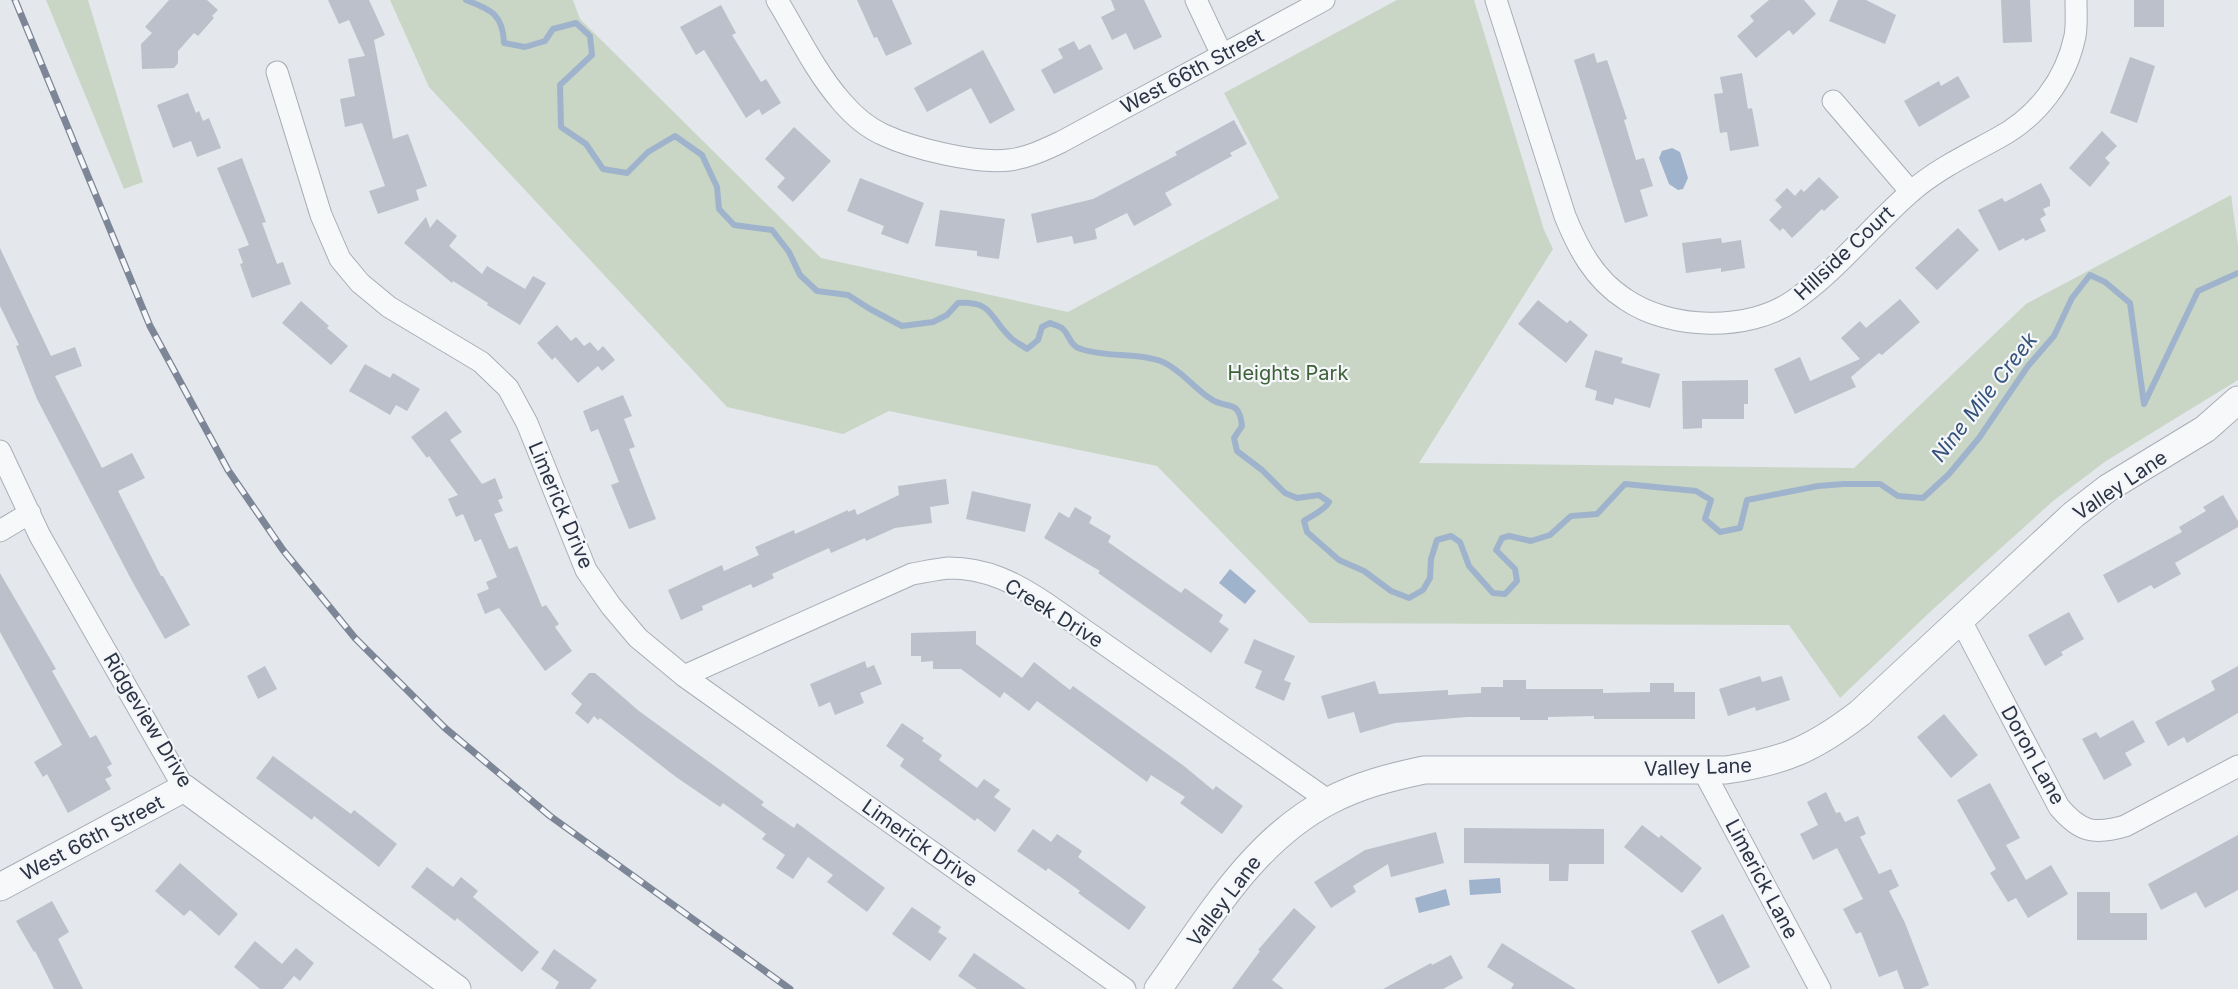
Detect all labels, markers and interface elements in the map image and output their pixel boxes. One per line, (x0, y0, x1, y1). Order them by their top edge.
street label: West 66th Street (1116, 23, 1268, 119)
street label: Hillside Court (1789, 201, 1899, 305)
water label: Nine Mile Creek (1926, 327, 2042, 467)
park label: Heights Park (1228, 361, 1348, 385)
street label: Limerick Drive (523, 438, 599, 572)
street label: Valley Lane (2069, 445, 2171, 525)
street label: Creek Drive (1000, 573, 1108, 653)
street label: Ridgeview Drive (98, 648, 198, 792)
street label: Doron Lane (1996, 701, 2070, 809)
street label: Valley Lane (1644, 753, 1752, 781)
street label: West 66th Street (16, 790, 168, 886)
street label: Limerick Drive (858, 794, 982, 892)
street label: Limerick Lane (1720, 815, 1804, 943)
street label: Valley Lane (1182, 851, 1266, 951)

